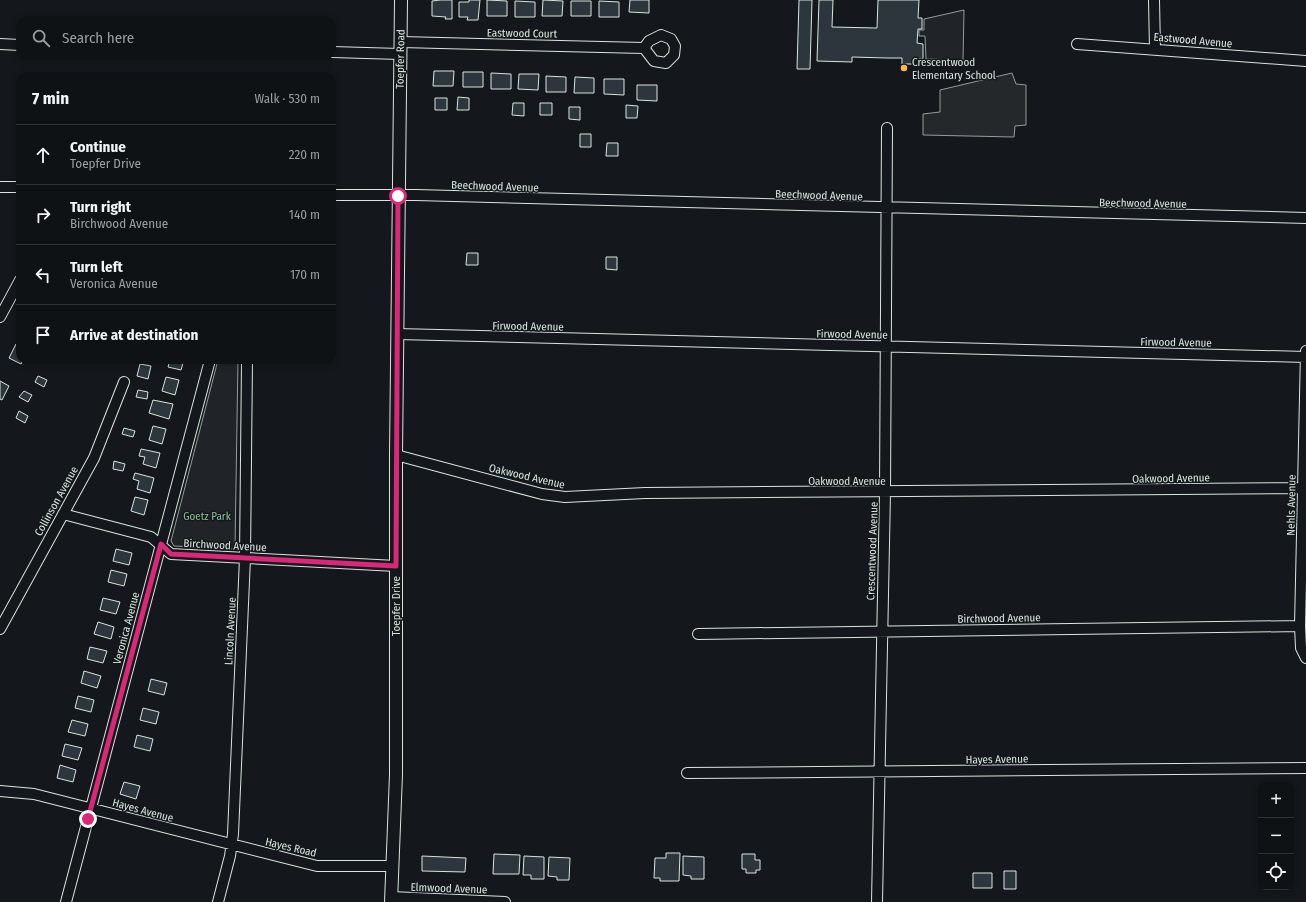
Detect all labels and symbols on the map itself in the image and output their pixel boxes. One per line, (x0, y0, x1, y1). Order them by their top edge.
street label: Eastwood Court (487, 26, 558, 41)
street label: Toepfer Road (393, 29, 408, 89)
street label: Eastwood Avenue (1153, 31, 1233, 50)
place label: Crescentwood Elementary School (912, 56, 996, 82)
marker: Crescentwood Elementary School (899, 63, 909, 73)
street label: Beechwood Avenue (451, 178, 539, 195)
route start (389, 187, 407, 205)
street label: Beechwood Avenue (775, 187, 863, 204)
street label: Beechwood Avenue (1099, 196, 1187, 211)
street label: Firwood Avenue (492, 319, 564, 334)
street label: Firwood Avenue (816, 327, 888, 342)
street label: Firwood Avenue (1140, 335, 1212, 350)
street label: Oakwood Avenue (488, 461, 566, 492)
street label: Collinson Avenue (32, 464, 81, 538)
street label: Oakwood Avenue (1132, 471, 1210, 486)
street label: Nehls Avenue (1284, 474, 1299, 536)
street label: Oakwood Avenue (808, 475, 886, 488)
street label: Crescentwood Avenue (864, 501, 881, 601)
park label: Goetz Park (183, 510, 232, 523)
street label: Birchwood Avenue (183, 537, 267, 554)
street label: Toepfer Drive (390, 576, 403, 636)
street label: Veronica Avenue (111, 591, 142, 666)
street label: Lincoln Avenue (222, 597, 239, 665)
street label: Birchwood Avenue (957, 611, 1041, 626)
street label: Hayes Avenue (966, 752, 1028, 767)
street label: Hayes Avenue (111, 796, 175, 825)
route end (79, 810, 97, 828)
street label: Hayes Road (264, 835, 318, 860)
street label: Elmwood Avenue (410, 881, 488, 896)

